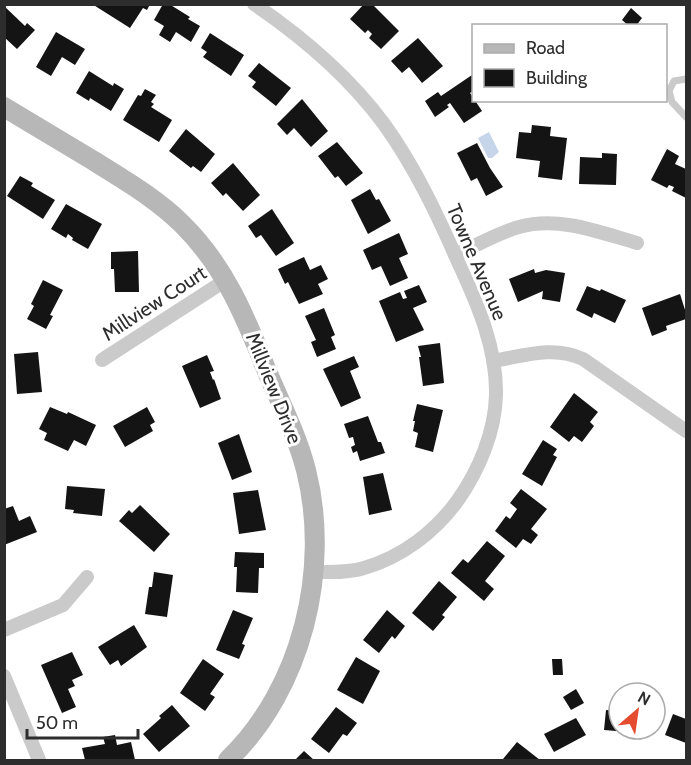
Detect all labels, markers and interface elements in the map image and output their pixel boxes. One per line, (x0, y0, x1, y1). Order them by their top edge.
legend (472, 24, 667, 102)
text: Road (526, 37, 565, 59)
text: Building (526, 67, 588, 89)
street label: Towne Avenue (442, 200, 512, 324)
street label: Millview Court (97, 260, 211, 346)
street label: Millview Drive (241, 329, 307, 447)
north arrow (607, 681, 667, 741)
text: N (634, 687, 654, 709)
scale bar (27, 702, 138, 740)
text: 50 m (36, 712, 78, 734)

